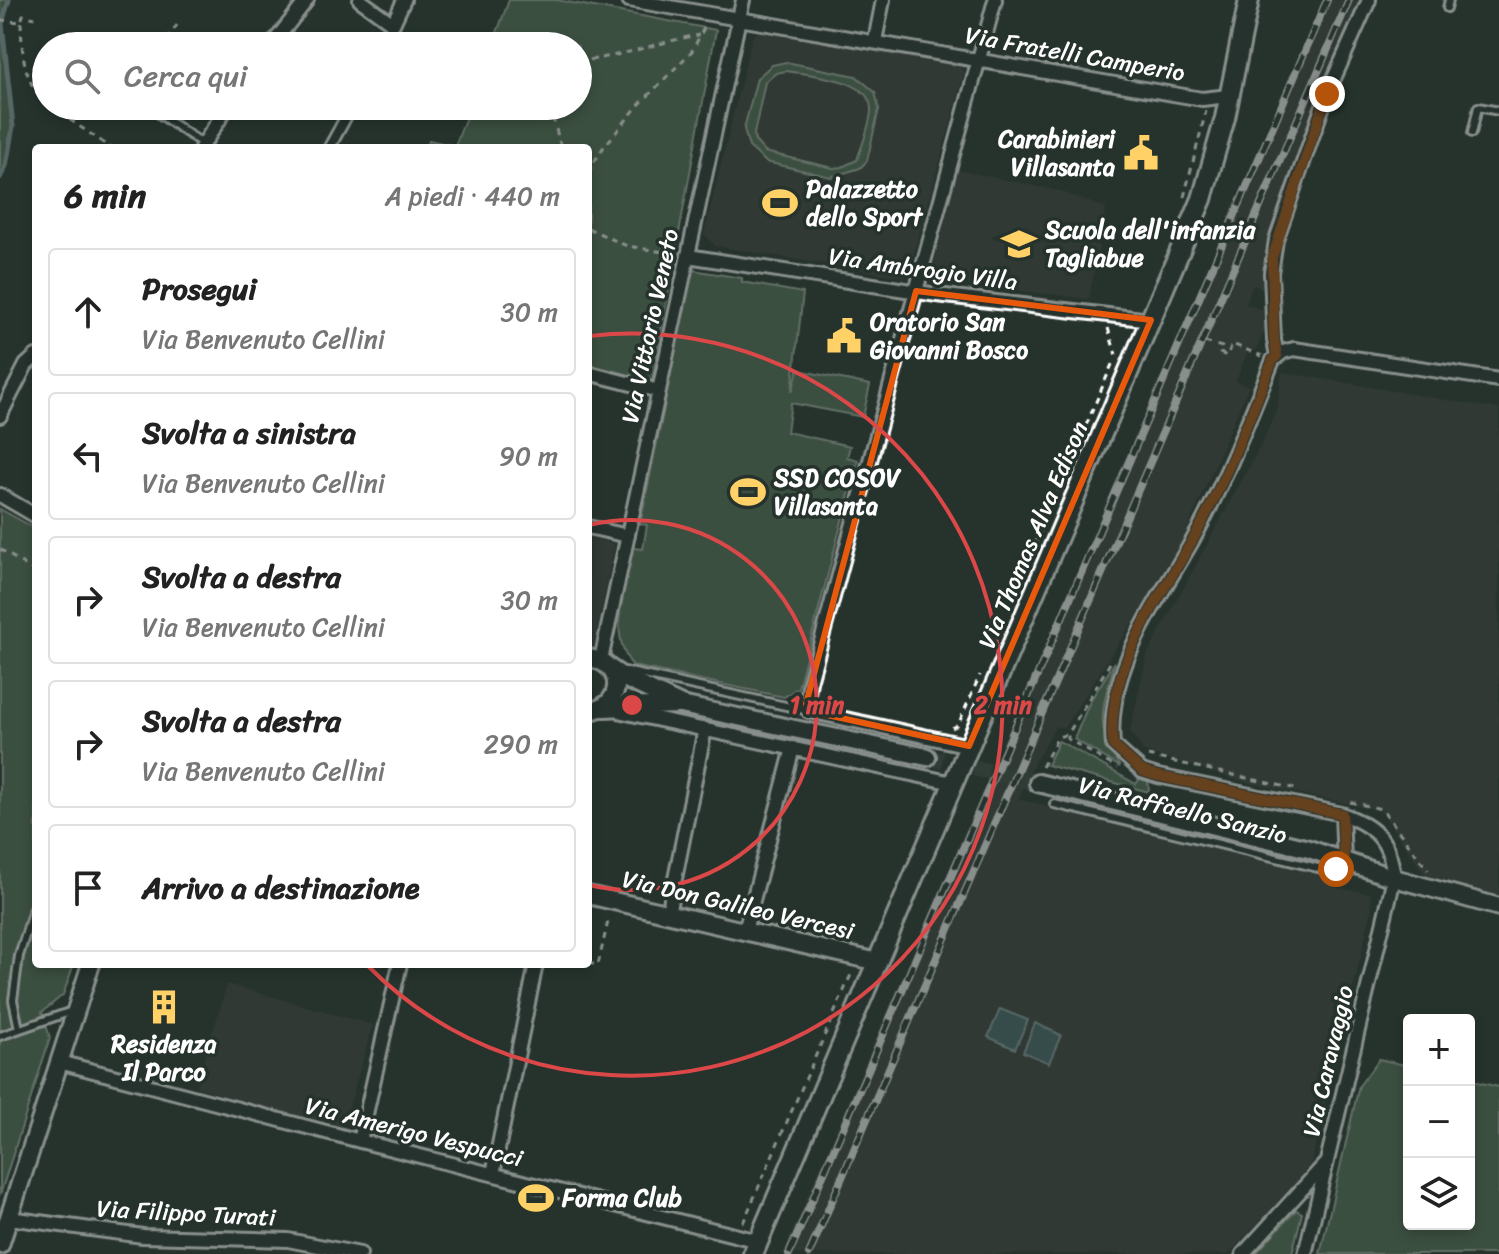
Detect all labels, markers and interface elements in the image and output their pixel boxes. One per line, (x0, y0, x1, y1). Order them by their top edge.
street label: Via Fratelli Camperio (962, 14, 1188, 94)
search box (32, 32, 592, 120)
text: Cerca qui (124, 49, 247, 103)
icon: search (60, 54, 104, 98)
route end (1309, 76, 1345, 112)
place label: Carabinieri Villasanta (997, 118, 1116, 188)
public building icon: Carabinieri Villasanta (1122, 134, 1160, 172)
text: 6 min (64, 166, 146, 226)
place label: Palazzetto dello Sport (806, 168, 924, 238)
text: A piedi · 440 m (385, 173, 560, 219)
sports icon: Palazzetto dello Sport (761, 184, 799, 222)
place label: Scuola dell'infanzia Tagliabue (1044, 209, 1256, 279)
street label: Via Vittorio Veneto (609, 225, 691, 427)
school or university icon: Scuola dell'infanzia Tagliabue (1000, 225, 1038, 263)
street label: Via Ambrogio Villa (826, 235, 1020, 303)
text: Prosegui (142, 262, 256, 316)
text: 30 m (501, 289, 558, 335)
icon: ahead (66, 290, 110, 334)
place label: Oratorio San Giovanni Bosco (870, 301, 1028, 371)
text: Via Benvenuto Cellini (142, 316, 385, 362)
public building icon: Oratorio San Giovanni Bosco (825, 317, 863, 355)
text: Svolta a sinistra (142, 406, 356, 460)
street label: Via Thomas Alva Edison (966, 415, 1100, 655)
text: 90 m (499, 433, 558, 479)
icon: left (66, 434, 110, 478)
place label: SSD COSOV Villasanta (773, 457, 902, 527)
text: Via Benvenuto Cellini (142, 460, 385, 506)
sports icon: SSD COSOV Villasanta (729, 473, 767, 511)
text: Svolta a destra (142, 550, 341, 604)
text: 30 m (501, 577, 558, 623)
icon: right (66, 578, 110, 622)
text: Via Benvenuto Cellini (142, 604, 385, 650)
text: 1 min (790, 684, 844, 726)
text: 2 min (973, 684, 1032, 726)
centre of rings (618, 691, 646, 719)
text: Svolta a destra (142, 694, 341, 748)
text: 290 m (484, 721, 558, 767)
icon: right (66, 722, 110, 766)
text: Via Benvenuto Cellini (142, 748, 385, 794)
street label: Via Raffaello Sanzio (1074, 764, 1292, 856)
route start (1318, 851, 1354, 887)
street label: Via Don Galileo Vercesi (618, 858, 859, 952)
text: Arrivo a destinazione (142, 861, 420, 915)
icon: arrive (66, 866, 110, 910)
street label: Via Caravaggio (1290, 981, 1366, 1141)
building icon: Residenza Il Parco (145, 988, 183, 1026)
map controls (1403, 1014, 1475, 1230)
button: + (1403, 1014, 1475, 1086)
place label: Residenza Il Parco (110, 1023, 217, 1093)
street label: Via Amerigo Vespucci (301, 1085, 529, 1180)
button: − (1403, 1086, 1475, 1158)
button: layers (1403, 1158, 1475, 1230)
place label: Forma Club (561, 1177, 683, 1219)
sports icon: Forma Club (517, 1179, 555, 1217)
street label: Via Filippo Turati (95, 1187, 278, 1239)

